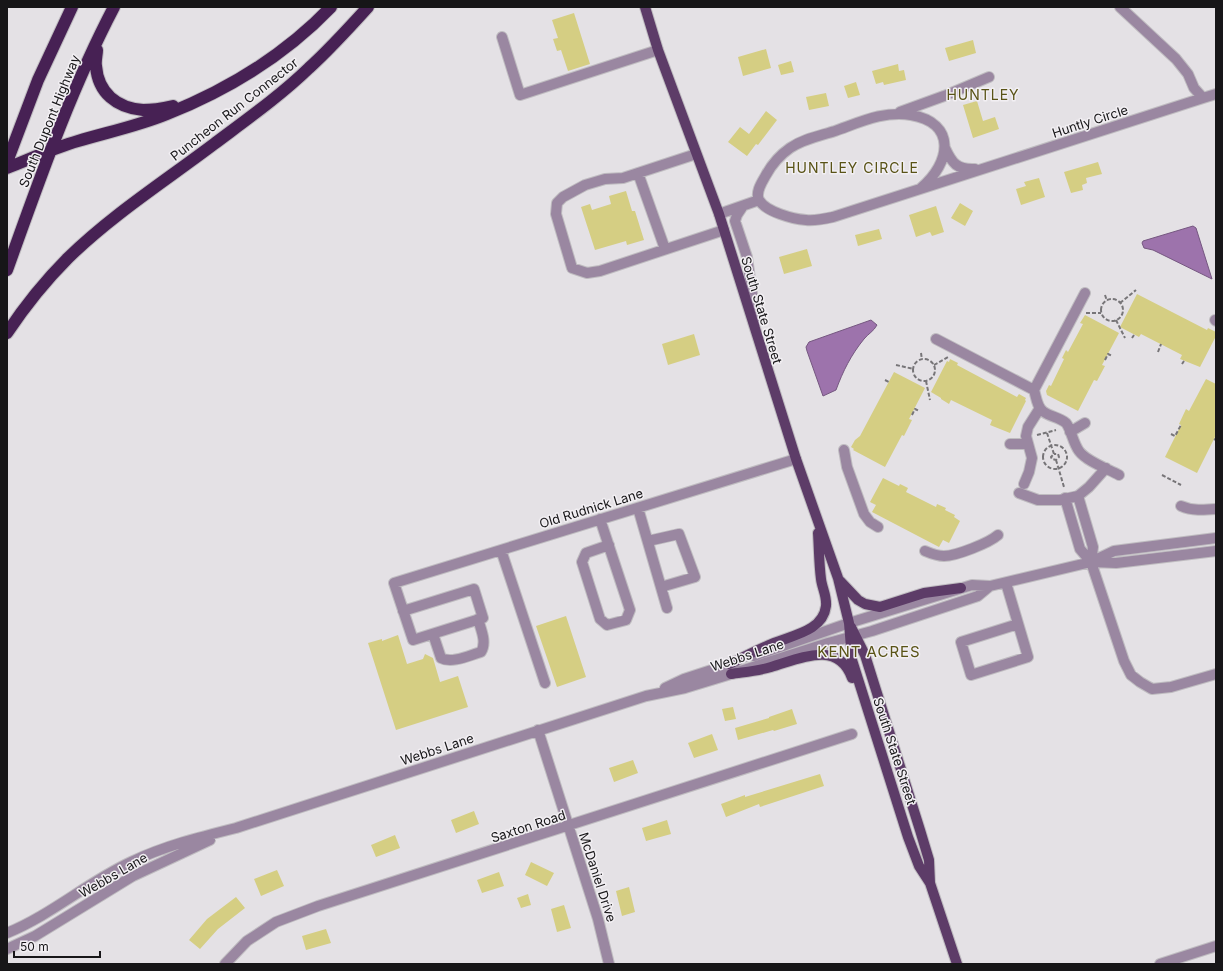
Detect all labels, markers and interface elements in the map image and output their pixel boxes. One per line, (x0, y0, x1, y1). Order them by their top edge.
street label: South Dupont Highway (15, 52, 83, 190)
street label: Puncheon Run Connector (167, 54, 301, 164)
district label: HUNTLEY (946, 86, 1020, 103)
street label: Huntly Circle (1050, 101, 1130, 141)
district label: HUNTLEY CIRCLE (785, 159, 919, 176)
street label: South State Street (738, 254, 786, 366)
street label: Old Rudnick Lane (537, 485, 645, 531)
street label: Webbs Lane (708, 636, 786, 674)
district label: KENT ACRES (817, 642, 921, 661)
street label: South State Street (870, 696, 920, 806)
street label: Webbs Lane (398, 730, 476, 768)
street label: Saxton Road (489, 806, 567, 846)
street label: McDaniel Drive (576, 830, 620, 924)
street label: Webbs Lane (76, 849, 150, 901)
scale bar (14, 933, 100, 959)
text: 50 m (20, 939, 49, 954)

